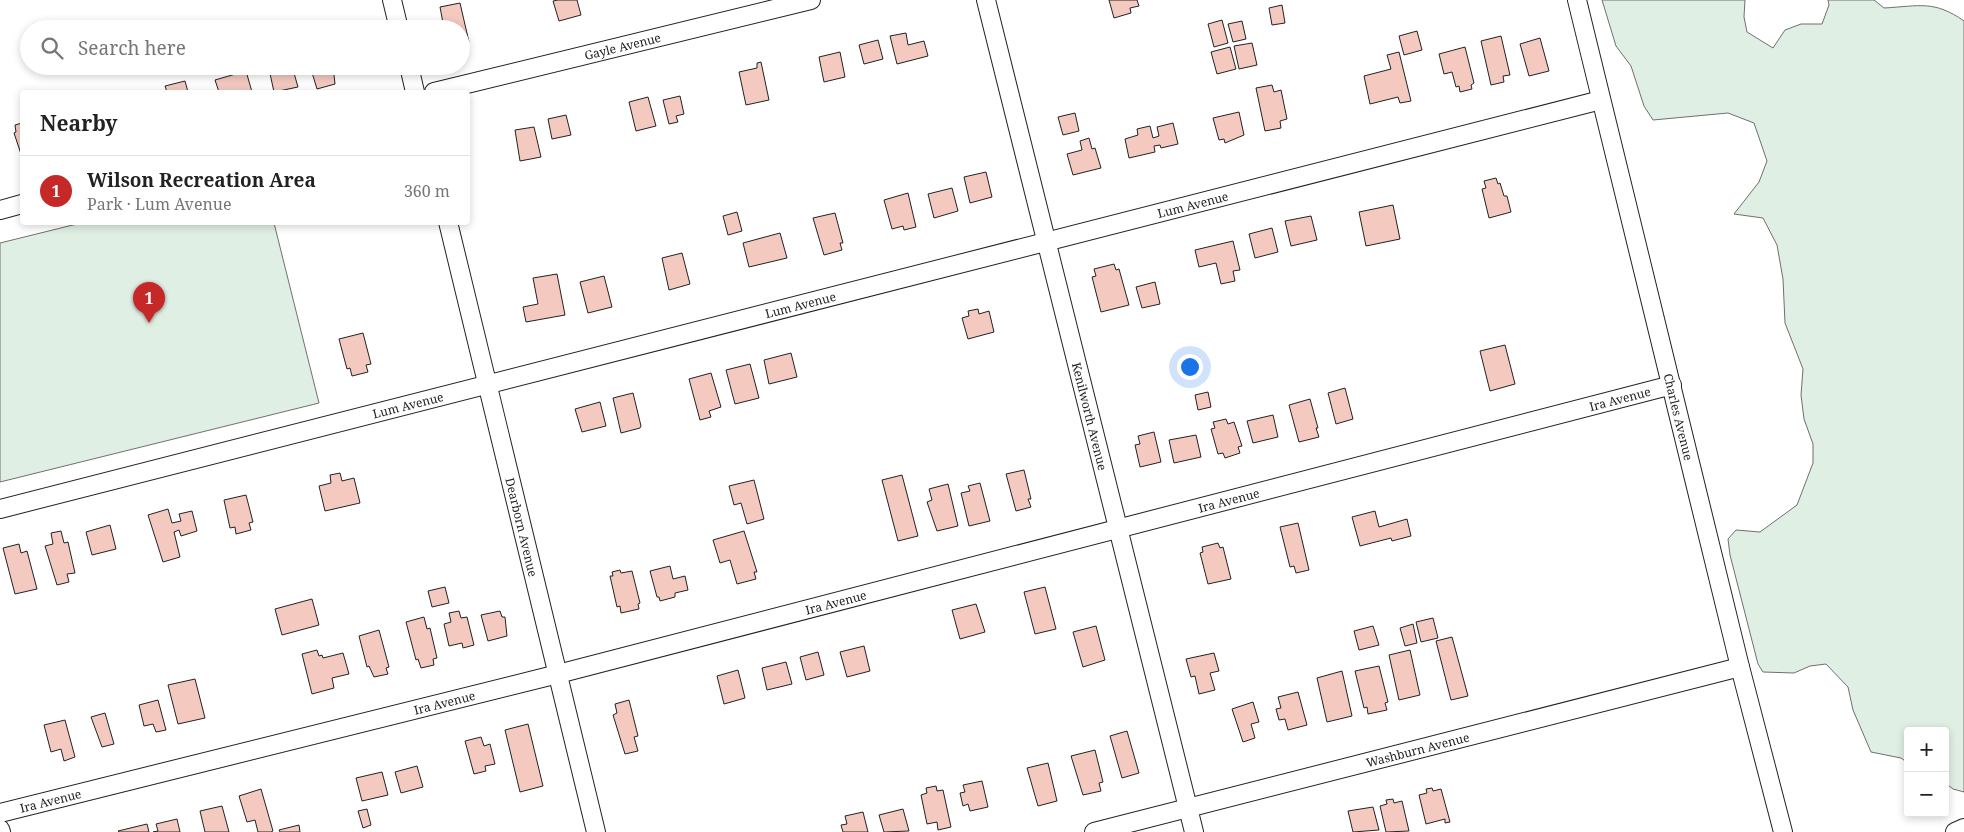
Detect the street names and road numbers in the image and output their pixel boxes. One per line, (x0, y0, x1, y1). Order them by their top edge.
street label: Gayle Avenue (583, 28, 662, 64)
street label: Lum Avenue (1155, 187, 1230, 222)
street label: Lum Avenue (763, 287, 838, 322)
street label: Kenilworth Avenue (1068, 360, 1112, 472)
street label: Charles Avenue (1660, 371, 1698, 462)
street label: Ira Avenue (1587, 382, 1652, 415)
street label: Lum Avenue (371, 388, 445, 422)
street label: Dearborn Avenue (502, 476, 542, 578)
street label: Ira Avenue (1196, 484, 1261, 516)
street label: Ira Avenue (803, 586, 868, 618)
street label: Ira Avenue (412, 686, 477, 718)
street label: Washburn Avenue (1364, 728, 1471, 771)
street label: Ira Avenue (18, 785, 83, 816)

